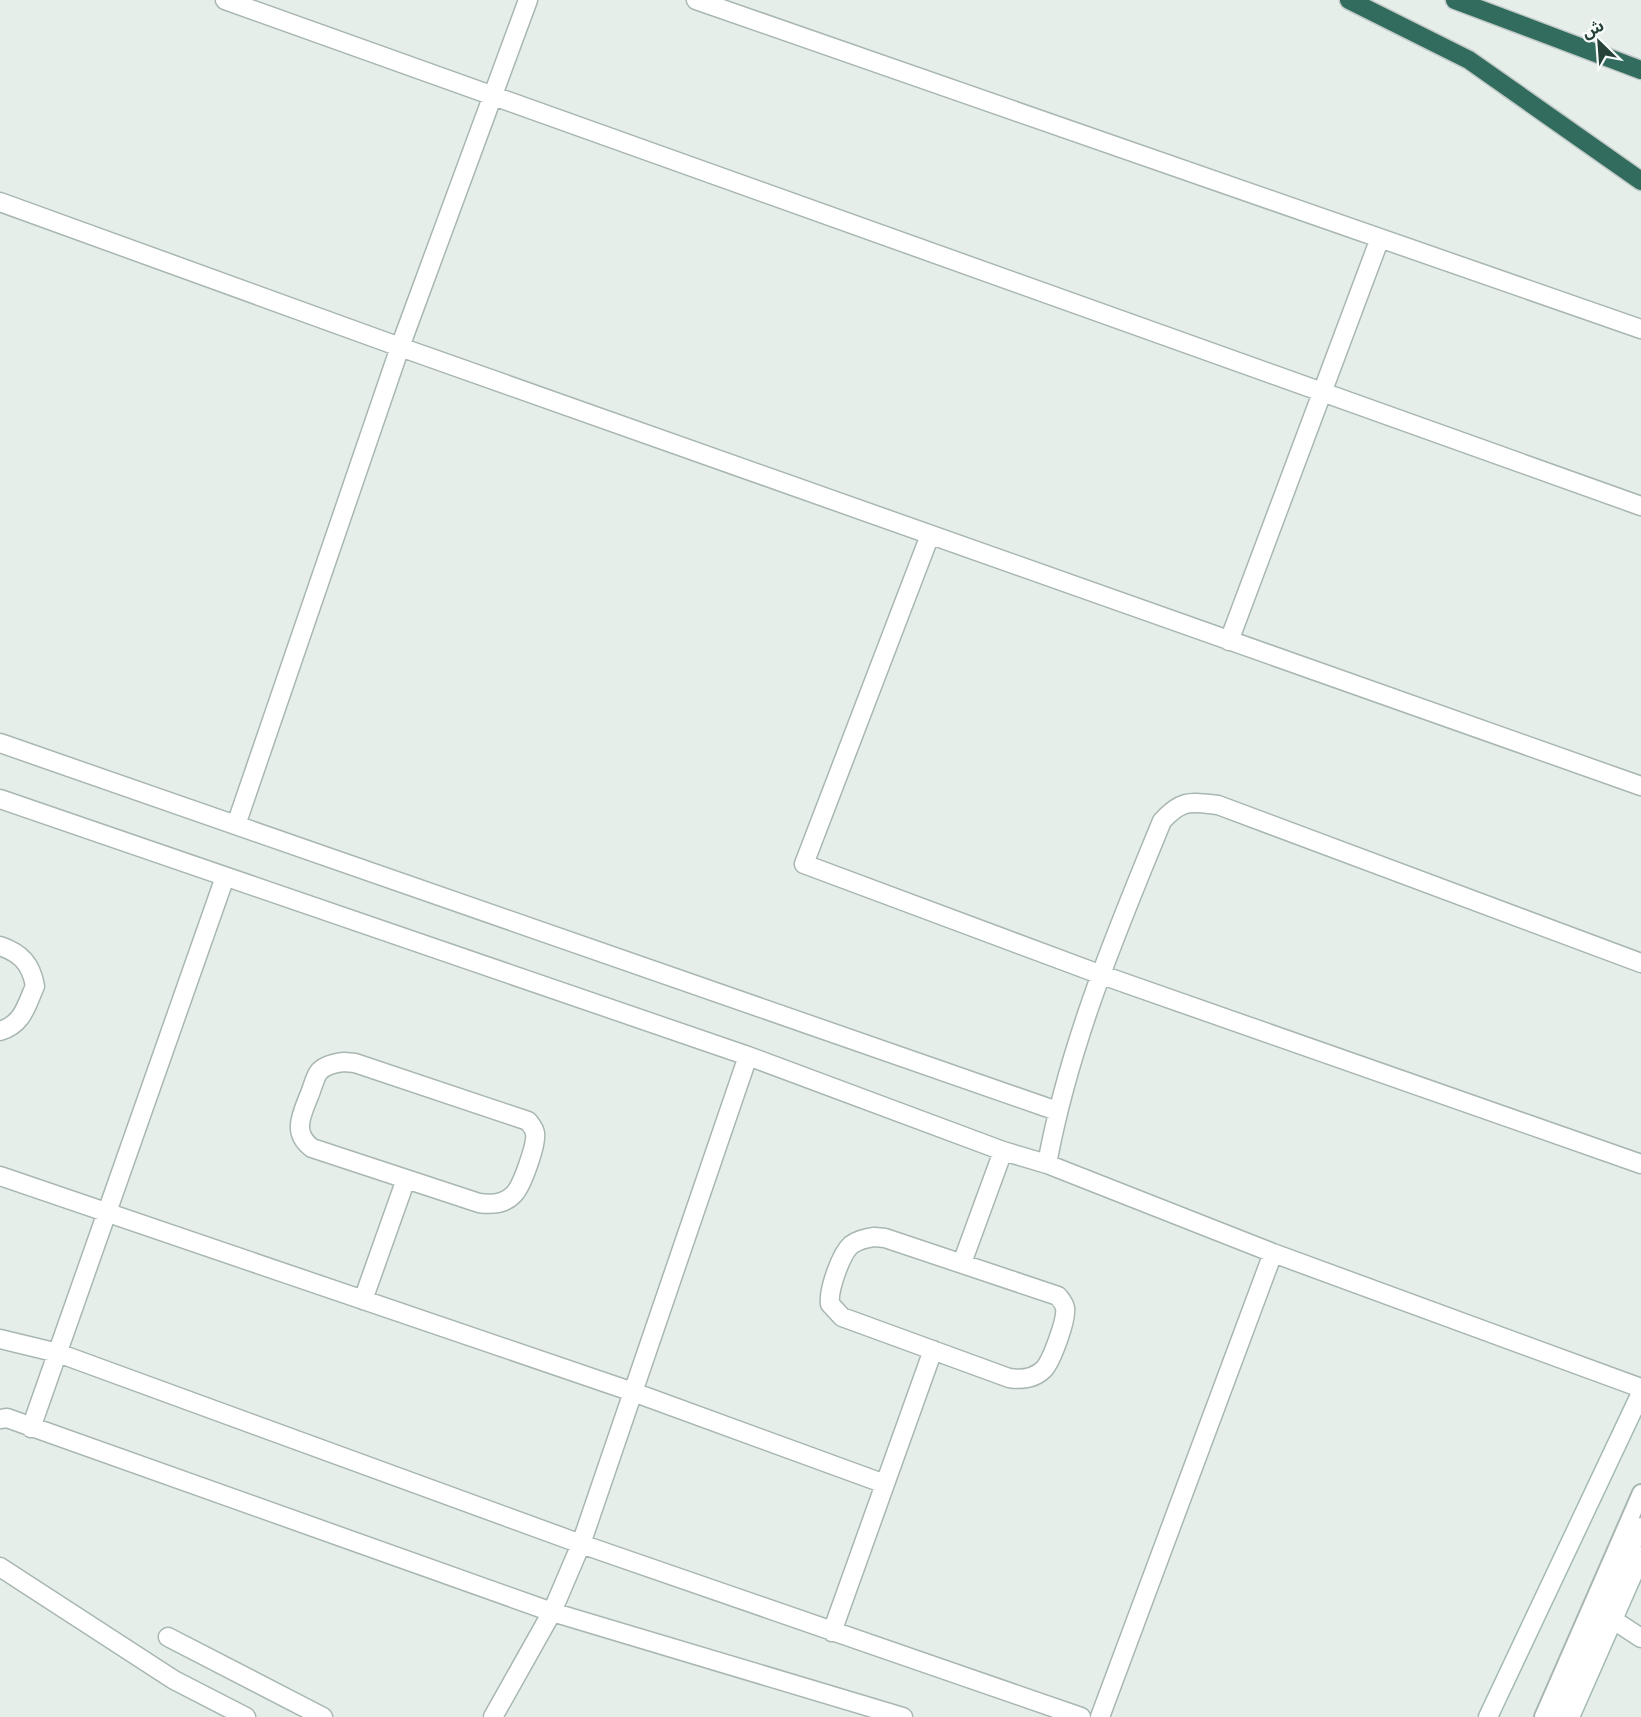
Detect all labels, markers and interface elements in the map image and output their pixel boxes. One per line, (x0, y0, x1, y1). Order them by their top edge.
north arrow (1569, 12, 1629, 72)
text: ش (1579, 16, 1607, 42)

